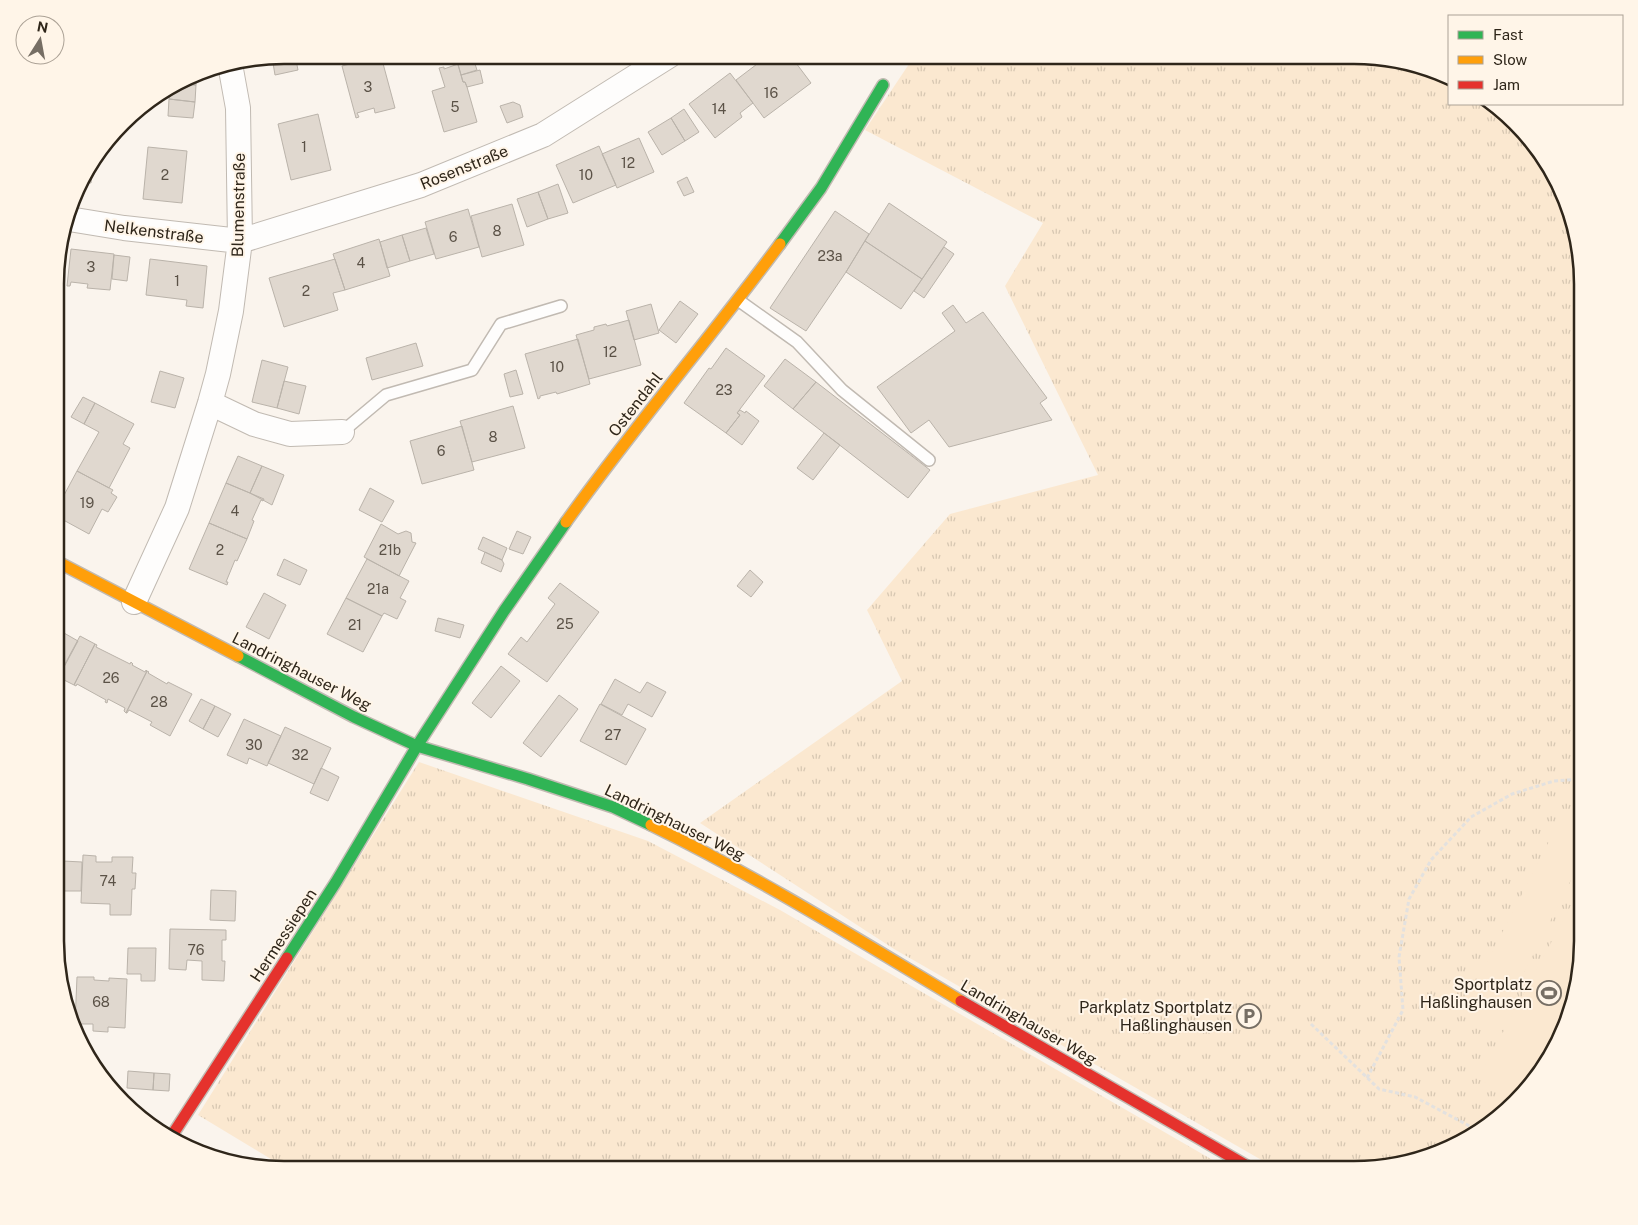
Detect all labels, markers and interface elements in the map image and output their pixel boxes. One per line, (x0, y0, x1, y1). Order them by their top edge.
north arrow (15, 15, 65, 65)
legend (1448, 15, 1623, 105)
text: N (36, 18, 49, 36)
text: Fast (1493, 26, 1523, 43)
text: Slow (1493, 51, 1528, 68)
text: Jam (1493, 76, 1520, 93)
house number: 3 (364, 79, 373, 95)
house number: 16 (764, 85, 778, 101)
house number: 5 (451, 99, 460, 115)
house number: 14 (712, 101, 726, 117)
house number: 1 (301, 139, 307, 155)
street label: Rosenstraße (417, 141, 511, 194)
street label: Blumenstraße (228, 153, 249, 257)
house number: 12 (621, 155, 635, 171)
house number: 2 (161, 167, 169, 183)
house number: 10 (579, 167, 593, 183)
street label: Nelkenstraße (103, 216, 205, 247)
house number: 8 (492, 223, 502, 239)
house number: 6 (449, 229, 458, 245)
house number: 23a (818, 248, 842, 264)
house number: 4 (357, 255, 366, 271)
house number: 3 (87, 259, 96, 275)
house number: 1 (174, 273, 180, 289)
house number: 2 (302, 283, 310, 299)
house number: 12 (603, 344, 617, 360)
house number: 10 (550, 359, 564, 375)
street label: Ostendahl (604, 368, 666, 440)
house number: 23 (715, 382, 733, 398)
house number: 8 (488, 429, 498, 445)
house number: 6 (437, 443, 446, 459)
house number: 19 (80, 495, 94, 511)
house number: 4 (231, 503, 240, 519)
house number: 2 (216, 542, 224, 558)
house number: 21b (379, 542, 401, 558)
house number: 21a (367, 581, 389, 597)
house number: 25 (556, 616, 574, 632)
house number: 21 (348, 617, 362, 633)
street label: Landringhauser Weg (229, 628, 375, 715)
house number: 26 (102, 670, 120, 686)
house number: 28 (150, 694, 168, 710)
house number: 27 (605, 727, 621, 743)
house number: 30 (245, 737, 263, 753)
house number: 32 (291, 747, 309, 763)
street label: Landringhauser Weg (601, 780, 748, 865)
house number: 74 (100, 873, 117, 889)
street label: Hermessiepen (246, 885, 321, 985)
house number: 76 (188, 942, 205, 958)
place label: Sportplatz Haßlinghausen (1420, 975, 1532, 1012)
street label: Landringhauser Weg (957, 976, 1100, 1069)
sports icon: Sportplatz Haßlinghausen (1536, 980, 1562, 1006)
house number: 68 (92, 994, 110, 1010)
place label: Parkplatz Sportplatz Haßlinghausen (1079, 998, 1232, 1035)
parking icon: Parkplatz Sportplatz Haßlinghausen (1236, 1003, 1262, 1029)

